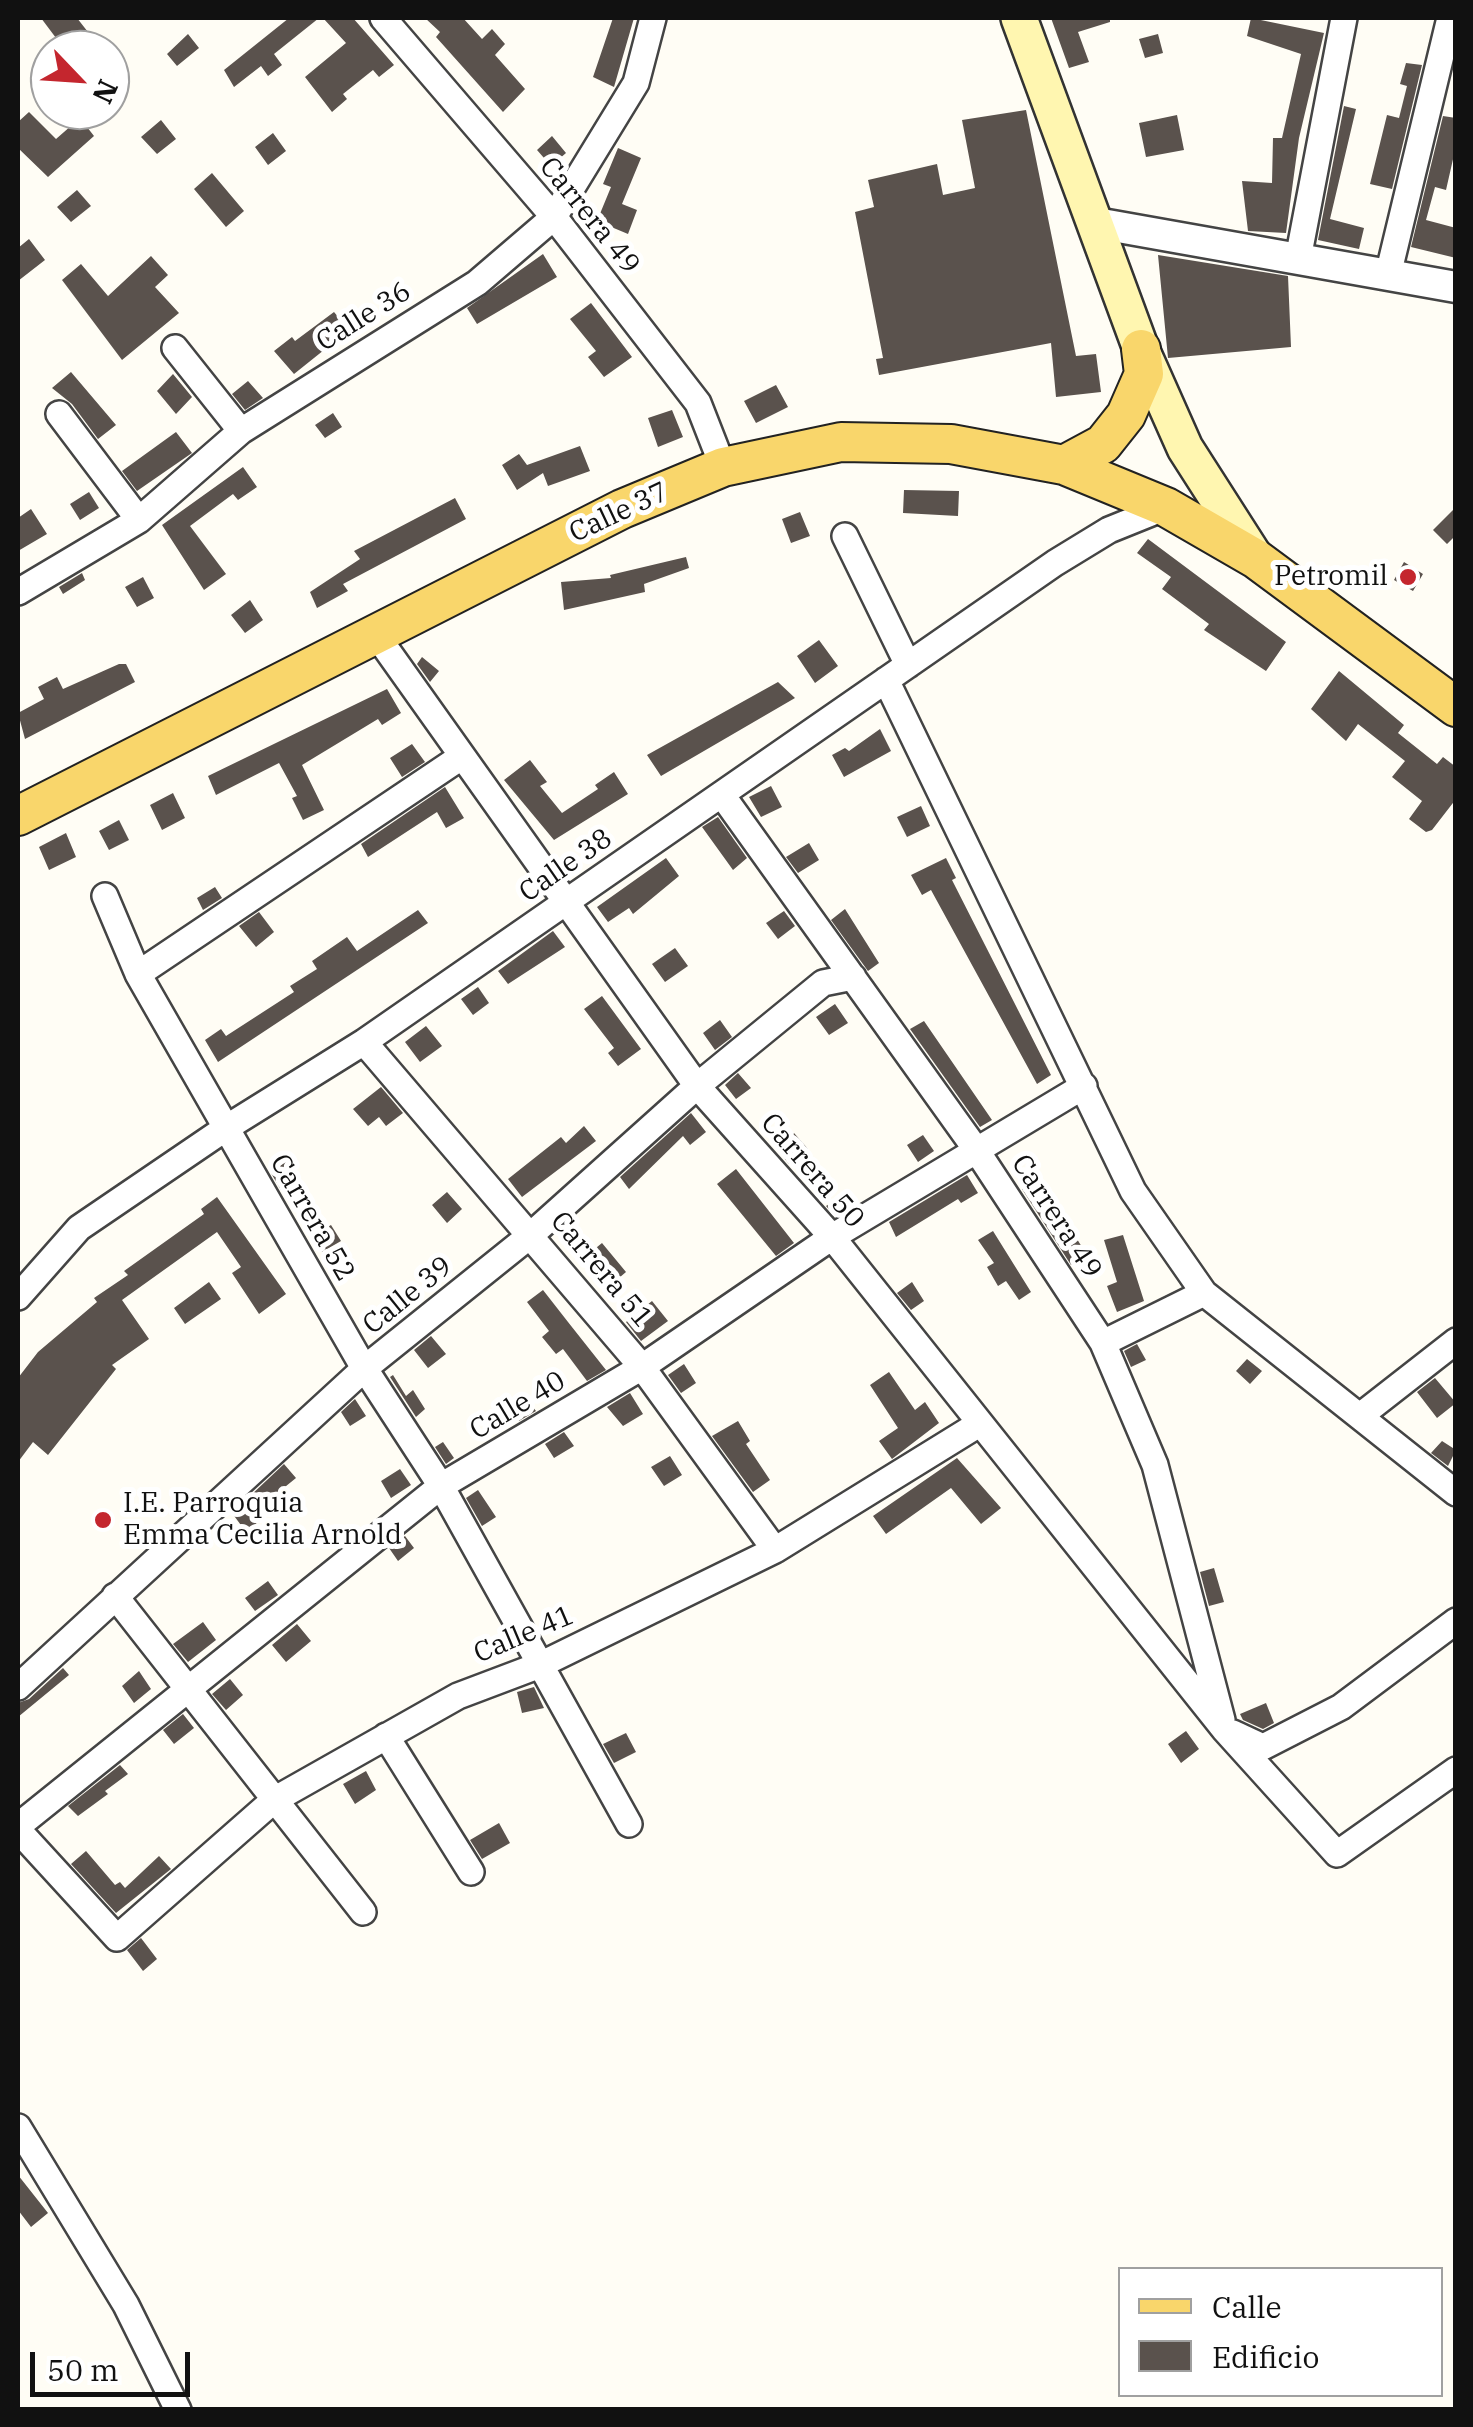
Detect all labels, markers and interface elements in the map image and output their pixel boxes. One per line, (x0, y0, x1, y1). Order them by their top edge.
north arrow (30, 30, 130, 130)
text: N (84, 74, 127, 110)
street label: Carrera 49 (532, 151, 646, 281)
street label: Calle 36 (311, 275, 417, 359)
street label: Calle 37 (564, 476, 674, 550)
place label: Petromil (1274, 560, 1388, 594)
marker: Petromil (1397, 566, 1419, 588)
street label: Calle 38 (513, 822, 619, 910)
street label: Carrera 50 (753, 1107, 871, 1235)
street label: Carrera 52 (262, 1149, 362, 1287)
street label: Carrera 49 (1004, 1149, 1108, 1285)
street label: Carrera 51 (543, 1205, 659, 1335)
street label: Calle 39 (357, 1250, 459, 1342)
street label: Calle 40 (464, 1365, 572, 1447)
place label: I.E. Parroquia Emma Cecilia Arnold (123, 1487, 402, 1553)
marker: I.E. Parroquia Emma Cecilia Arnold (92, 1509, 114, 1531)
street label: Calle 41 (469, 1599, 579, 1671)
legend (1118, 2267, 1443, 2397)
text: Calle (1212, 2287, 1282, 2326)
scale bar (35, 2332, 195, 2394)
text: Edificio (1212, 2337, 1319, 2376)
text: 50 m (47, 2350, 119, 2389)

